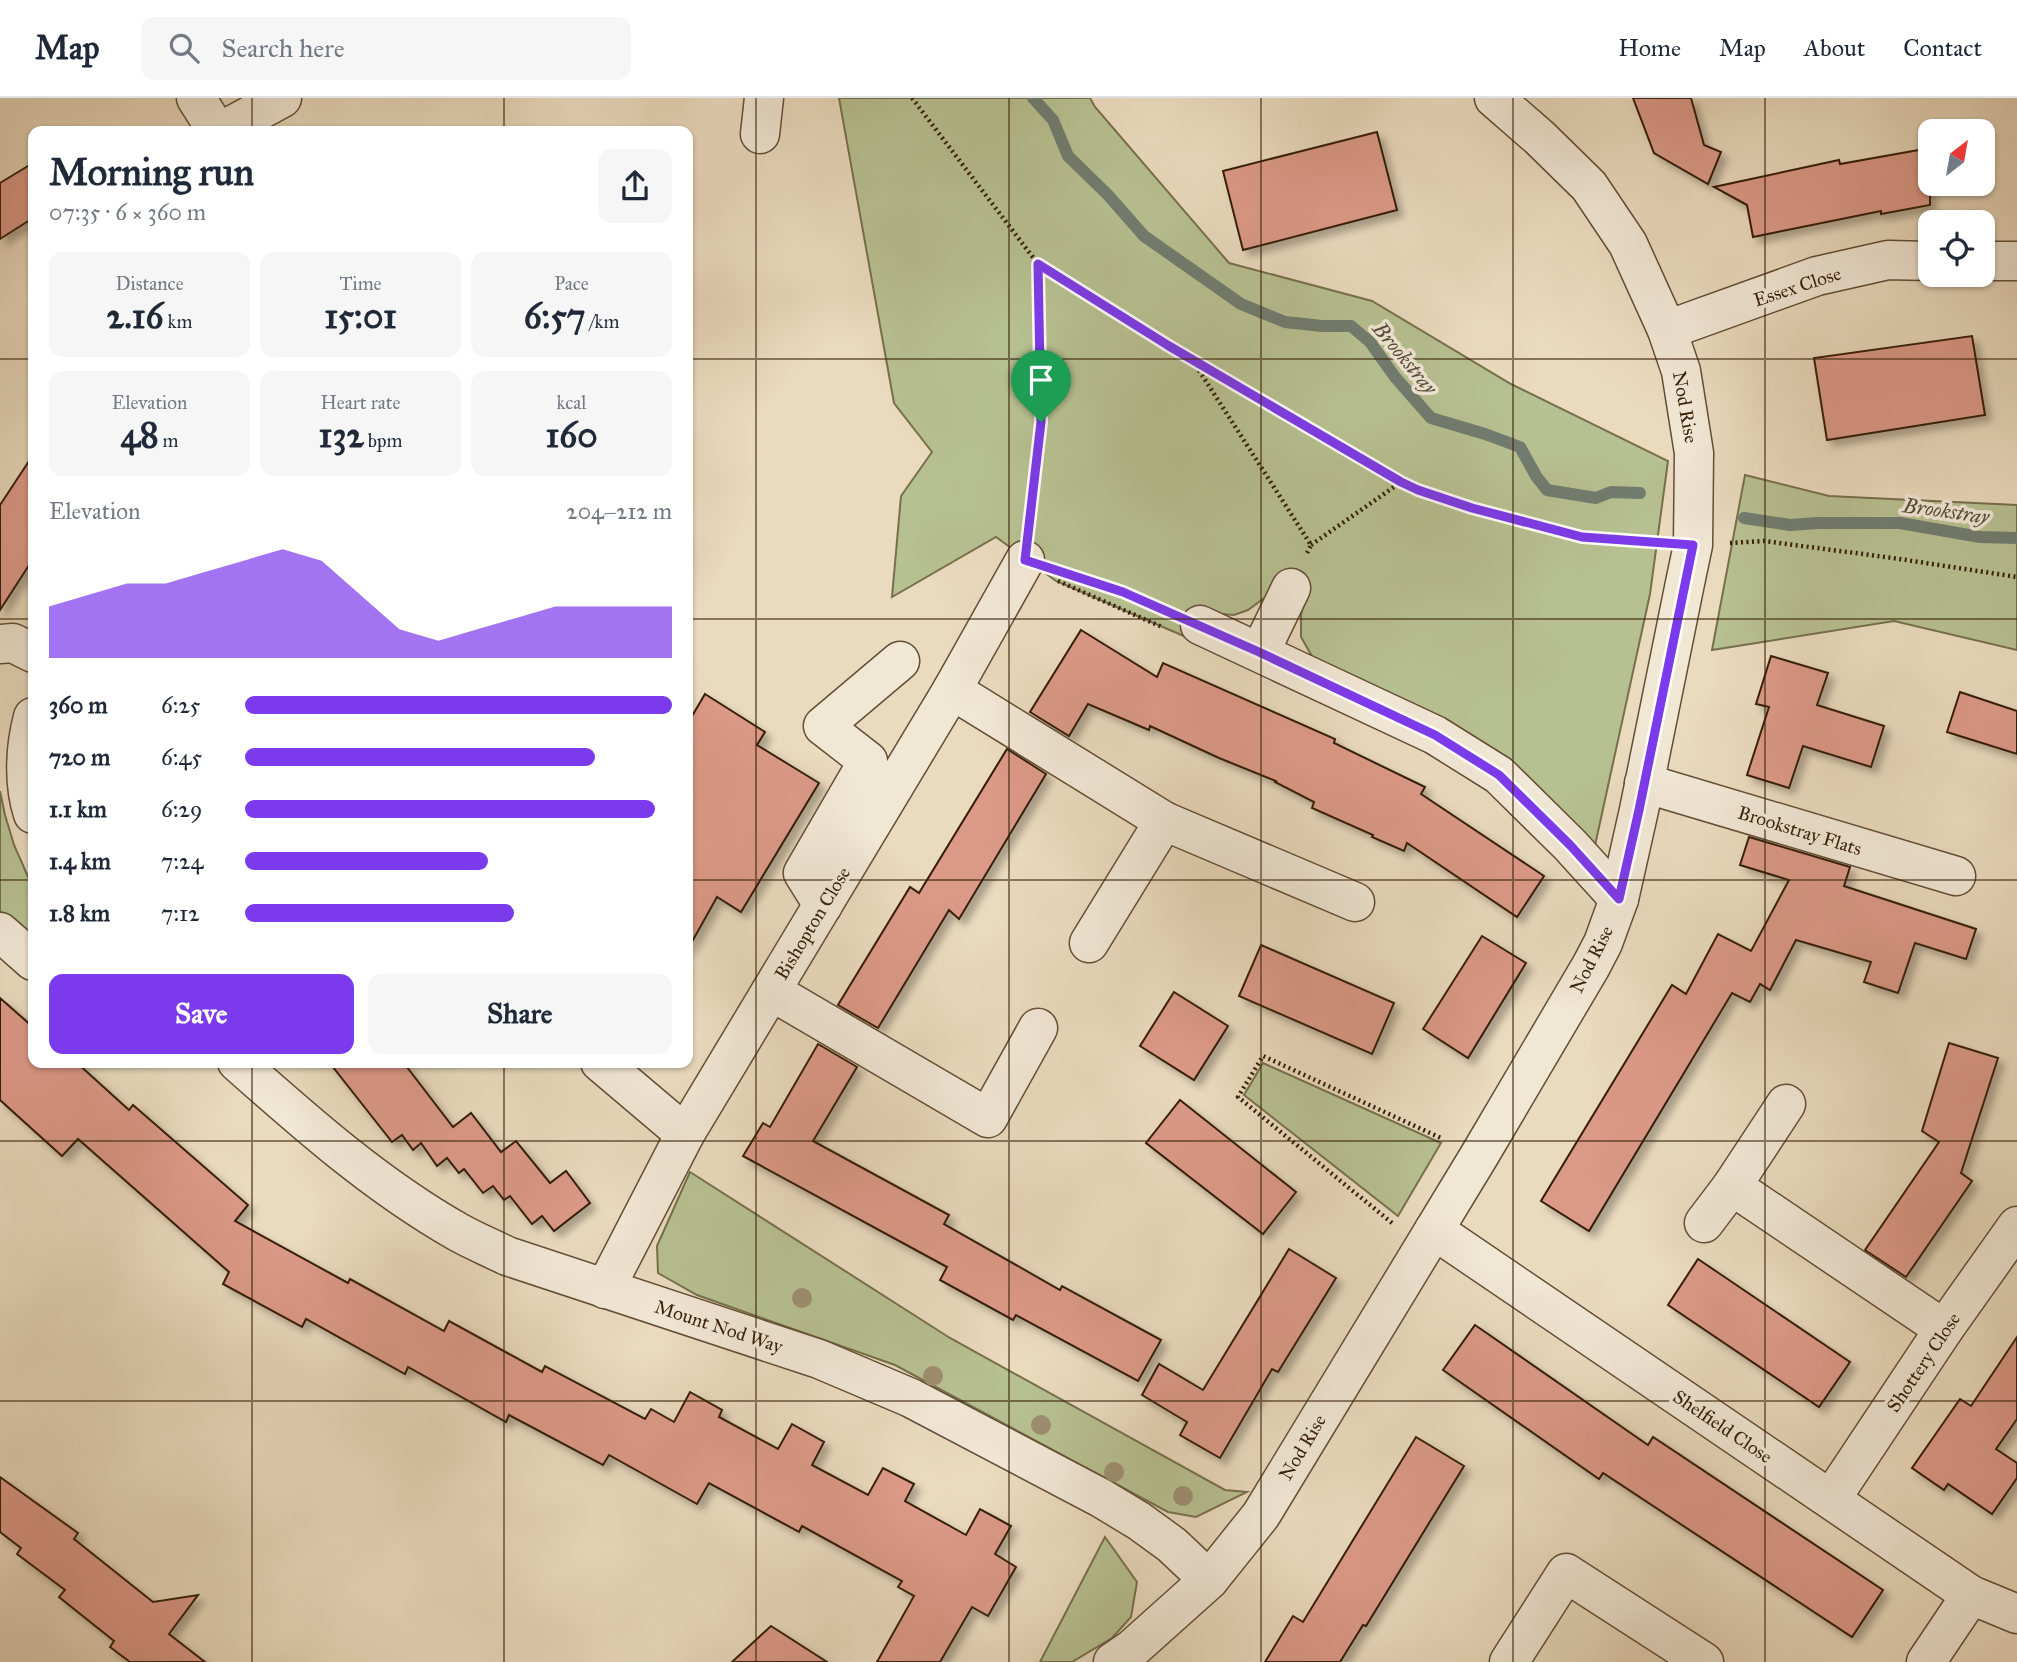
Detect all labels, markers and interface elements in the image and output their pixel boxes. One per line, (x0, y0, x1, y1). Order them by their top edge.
search box (141, 17, 631, 80)
text: Map (35, 28, 99, 68)
icon: search (165, 29, 203, 67)
text: Search here (221, 32, 345, 64)
text: Home (1618, 33, 1681, 63)
text: Map (1719, 33, 1766, 63)
text: About (1804, 33, 1865, 63)
text: Contact (1903, 33, 1982, 63)
north arrow (1918, 119, 1995, 196)
map controls (1918, 119, 1995, 287)
text: Morning run (49, 149, 254, 195)
button: share (598, 149, 672, 223)
text: 07:35 · 6 × 360 m (49, 198, 206, 226)
button: locate (1918, 210, 1995, 287)
street label: Essex Close (1751, 262, 1844, 311)
text: Distance (115, 272, 184, 295)
text: Time (339, 272, 382, 295)
text: Pace (554, 272, 589, 295)
text: 2.16 (107, 295, 164, 338)
text: 15:01 (324, 295, 397, 338)
text: 6:57 (524, 295, 585, 338)
text: km (164, 310, 192, 333)
text: /km (585, 310, 619, 333)
water label: Brookstray (1367, 316, 1444, 400)
pin (1011, 350, 1071, 422)
icon: arrive (1022, 361, 1060, 399)
street label: Nod Rise (1668, 369, 1703, 445)
text: Elevation (112, 391, 187, 414)
text: Heart rate (321, 391, 400, 414)
text: kcal (557, 391, 586, 414)
text: 48 (120, 414, 159, 457)
text: 132 (319, 414, 364, 457)
text: 160 (545, 414, 598, 457)
text: m (159, 429, 179, 452)
text: bpm (364, 429, 402, 452)
water label: Brookstray (1900, 492, 1992, 530)
text: Elevation (49, 497, 140, 525)
text: 204–212 m (566, 497, 672, 525)
text: 360 m (49, 691, 108, 719)
text: 6:25 (161, 691, 200, 719)
text: 720 m (49, 743, 110, 771)
text: 6:45 (161, 743, 202, 771)
text: 1.1 km (49, 795, 107, 823)
text: 6:29 (161, 795, 202, 823)
street label: Brookstray Flats (1735, 801, 1865, 860)
text: 1.4 km (49, 847, 111, 875)
text: 7:24 (161, 847, 203, 875)
street label: Bishopton Close (770, 863, 855, 984)
text: 1.8 km (49, 899, 110, 927)
text: 7:12 (161, 899, 200, 927)
street label: Nod Rise (1565, 922, 1618, 997)
button: Save (49, 974, 354, 1054)
button: Share (368, 974, 672, 1054)
street label: Mount Nod Way (652, 1295, 787, 1358)
street label: Shottery Close (1882, 1308, 1965, 1416)
street label: Shelfield Close (1669, 1385, 1777, 1468)
street label: Nod Rise (1274, 1410, 1331, 1484)

